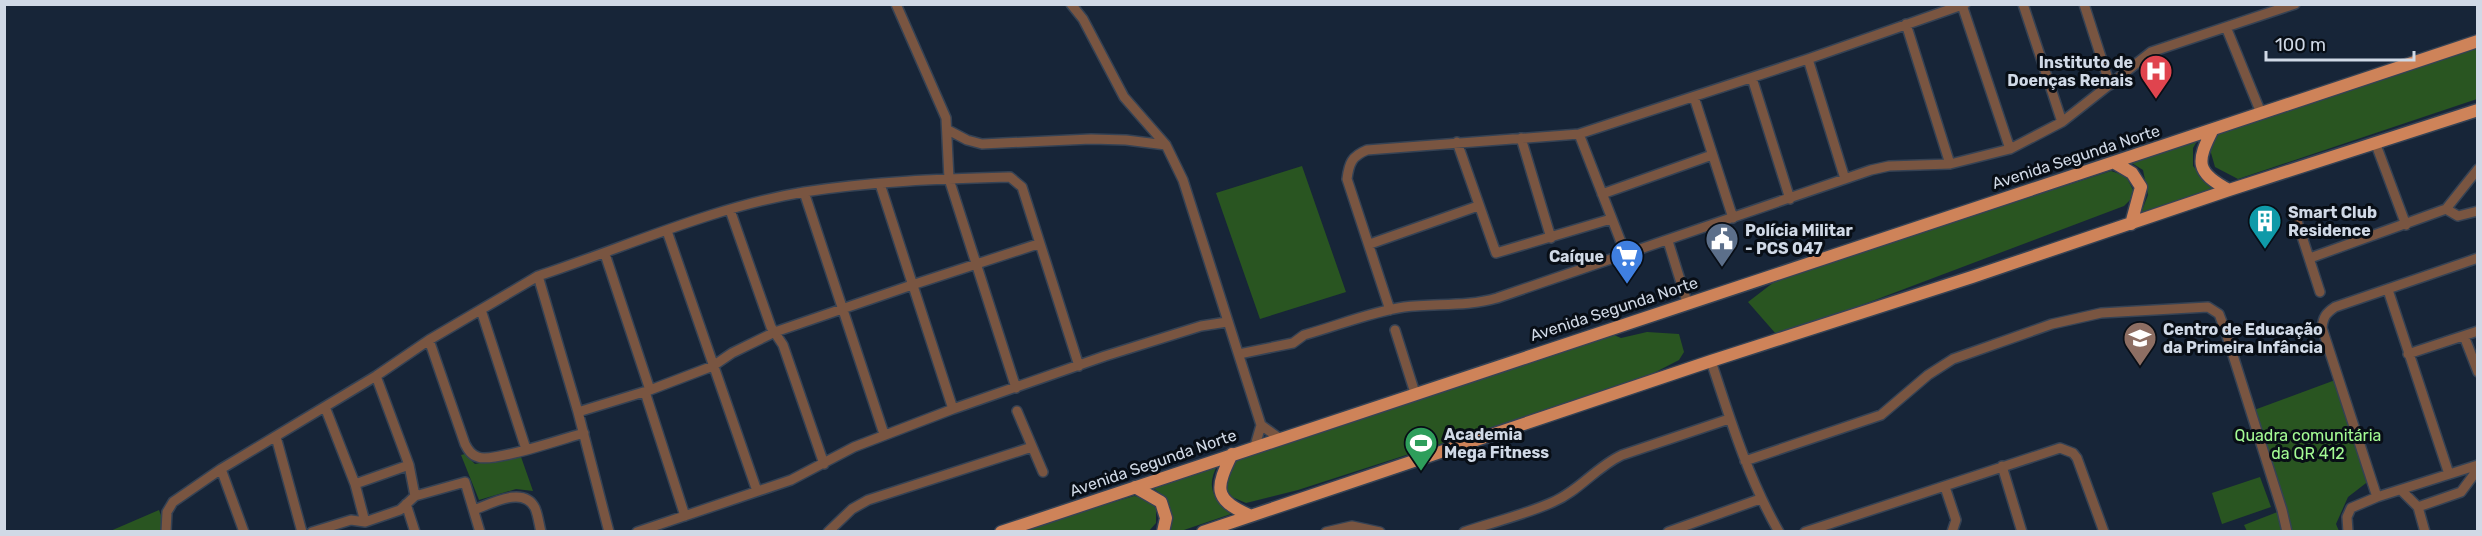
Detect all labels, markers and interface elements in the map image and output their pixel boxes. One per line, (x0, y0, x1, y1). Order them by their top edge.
scale bar (2266, 24, 2414, 62)
text: 100 m (2275, 34, 2326, 56)
place label: Instituto de Doenças Renais (2007, 53, 2133, 90)
hospital icon: Instituto de Doenças Renais (2138, 53, 2174, 100)
street label: Avenida Segunda Norte (1990, 121, 2162, 193)
building icon: Smart Club Residence (2247, 203, 2283, 250)
place label: Smart Club Residence (2288, 203, 2377, 240)
public building icon: Polícia Militar - PCS 047 (1704, 221, 1740, 268)
place label: Polícia Militar - PCS 047 (1745, 221, 1853, 258)
supermarket icon: Caíque (1609, 238, 1645, 285)
place label: Caíque (1549, 247, 1604, 266)
street label: Avenida Segunda Norte (1528, 273, 1700, 345)
school or university icon: Centro de Educação da Primeira Infância (2122, 320, 2158, 367)
place label: Centro de Educação da Primeira Infância (2163, 320, 2323, 357)
street label: Avenida Segunda Norte (1067, 425, 1239, 501)
sports icon: Academia Mega Fitness (1403, 425, 1439, 472)
place label: Academia Mega Fitness (1444, 425, 1549, 462)
park label: Quadra comunitária da QR 412 (2235, 426, 2381, 463)

